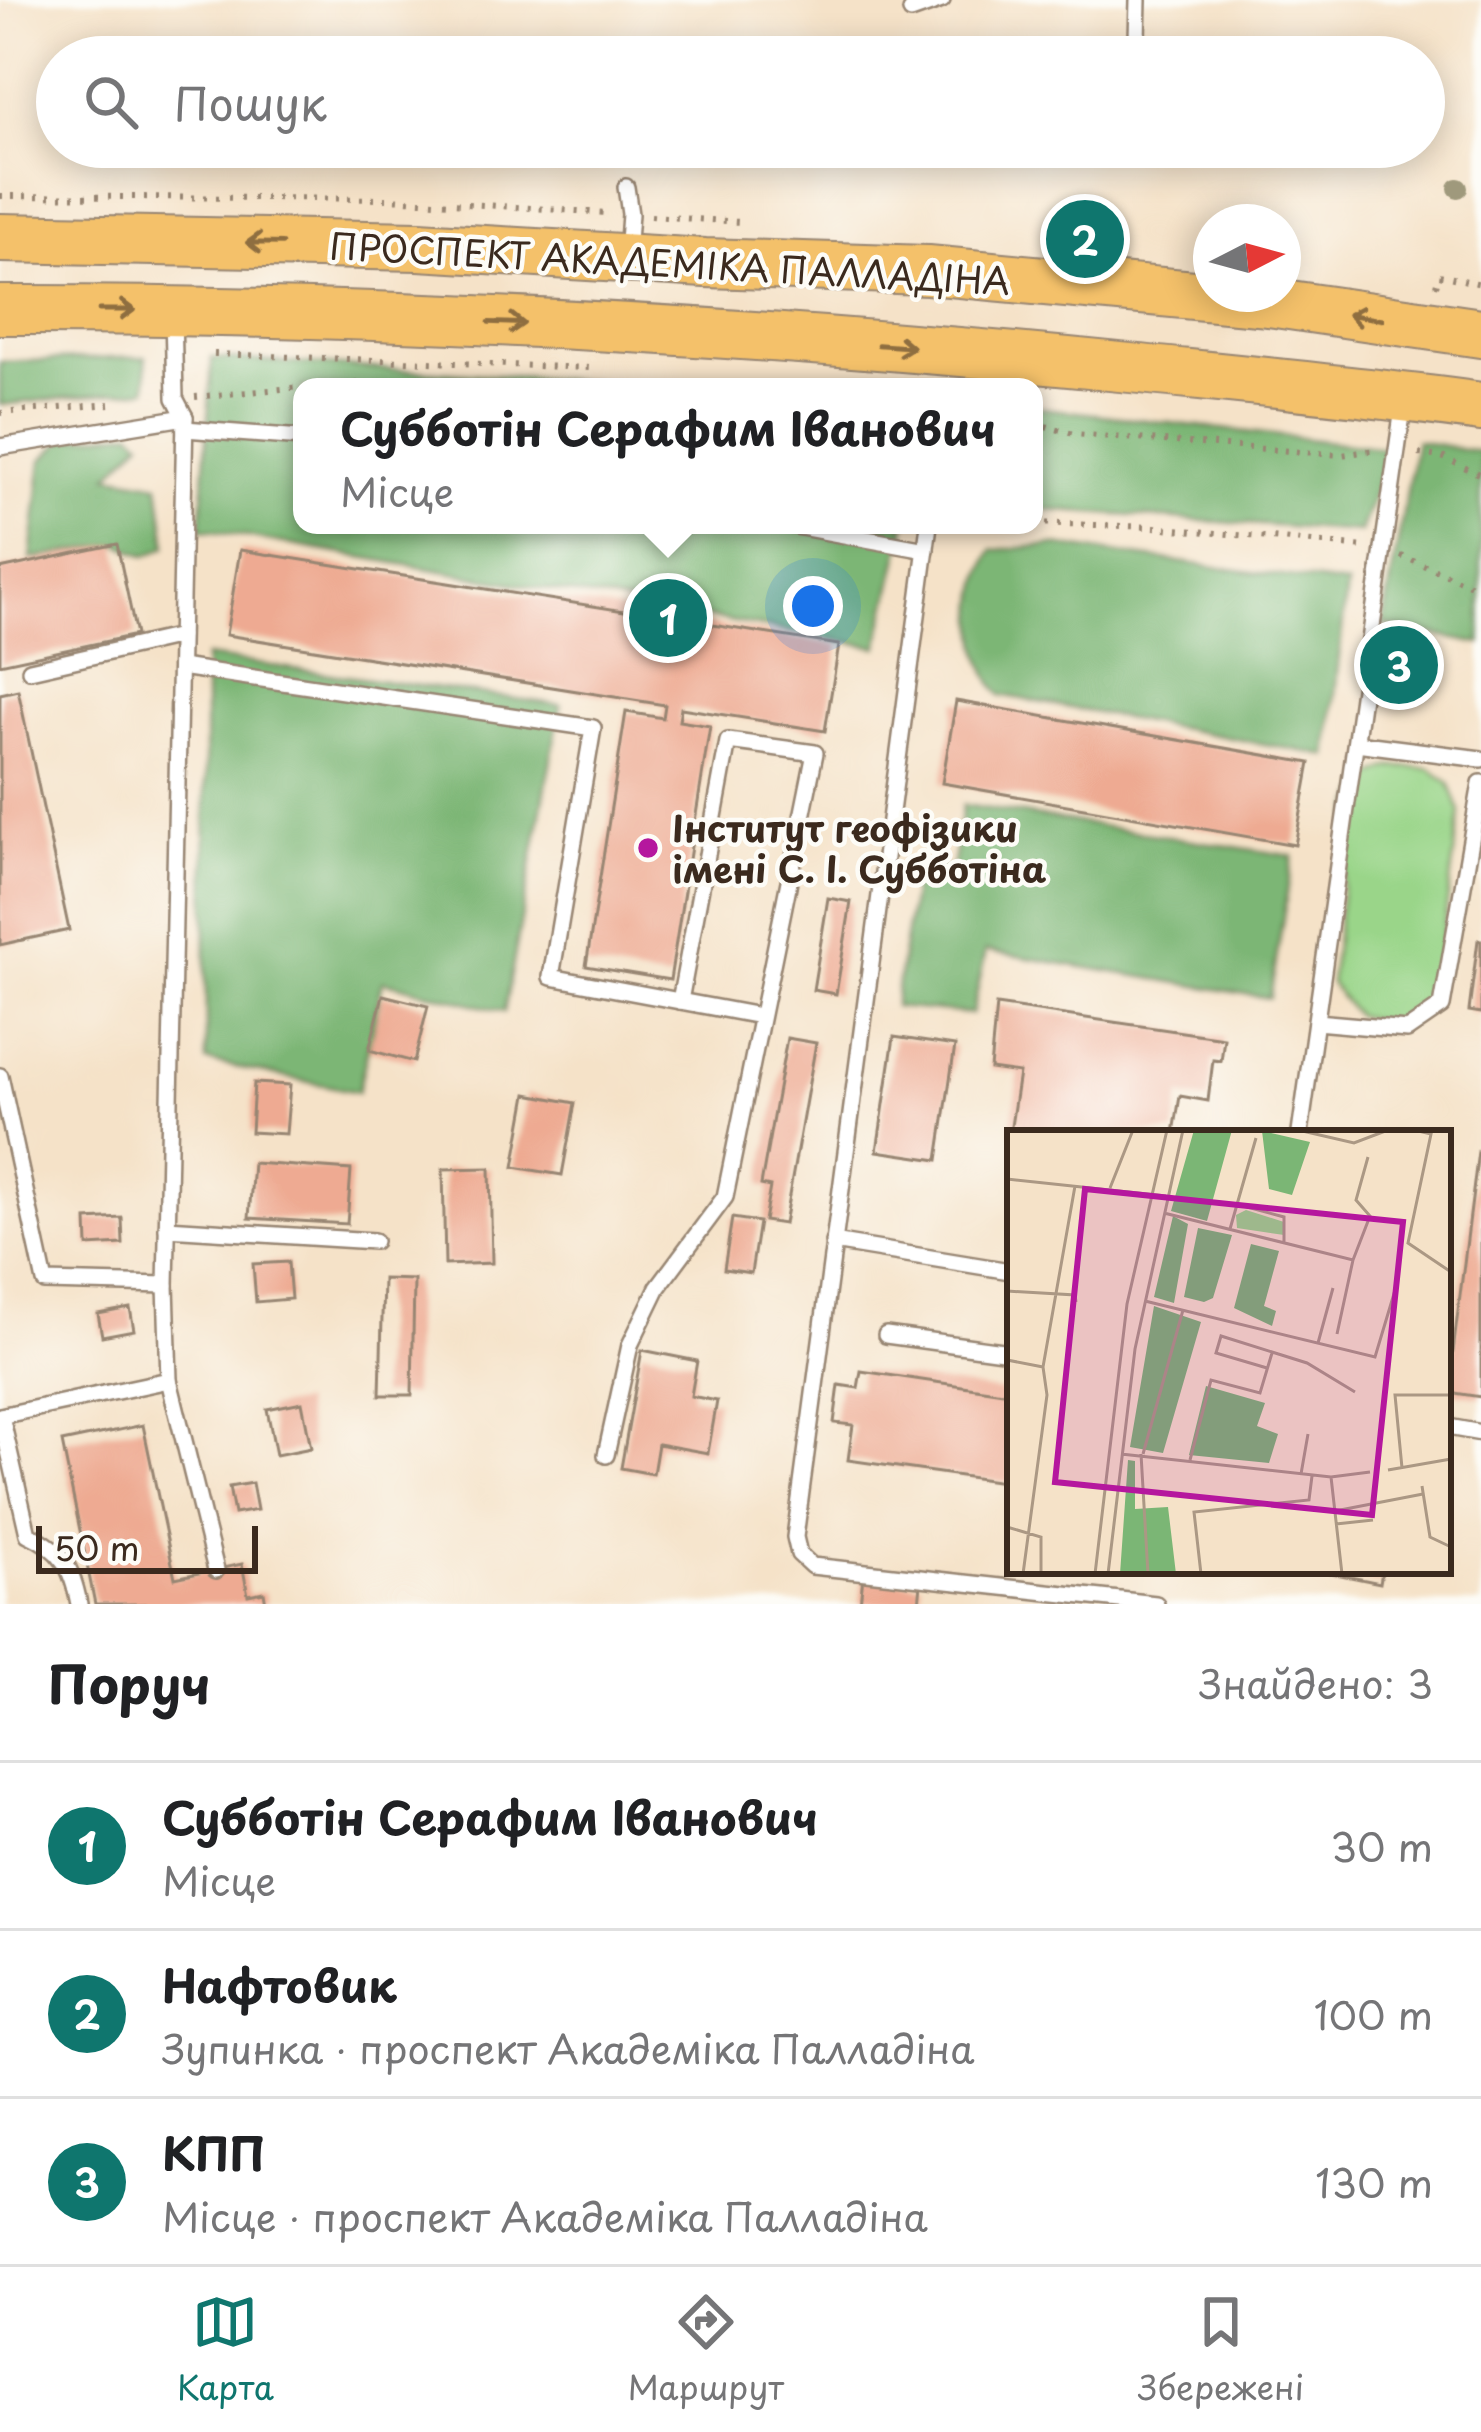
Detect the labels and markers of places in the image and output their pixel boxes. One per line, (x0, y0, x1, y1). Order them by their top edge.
pin: 2 (1046, 194, 1124, 284)
pin: 1 (629, 573, 707, 663)
pin: 3 (1360, 620, 1438, 710)
place label: Інститут геофізики імені С. І. Субботіна (672, 800, 1047, 895)
marker: Інститут геофізики імені С. І. Субботіна (635, 835, 661, 861)

